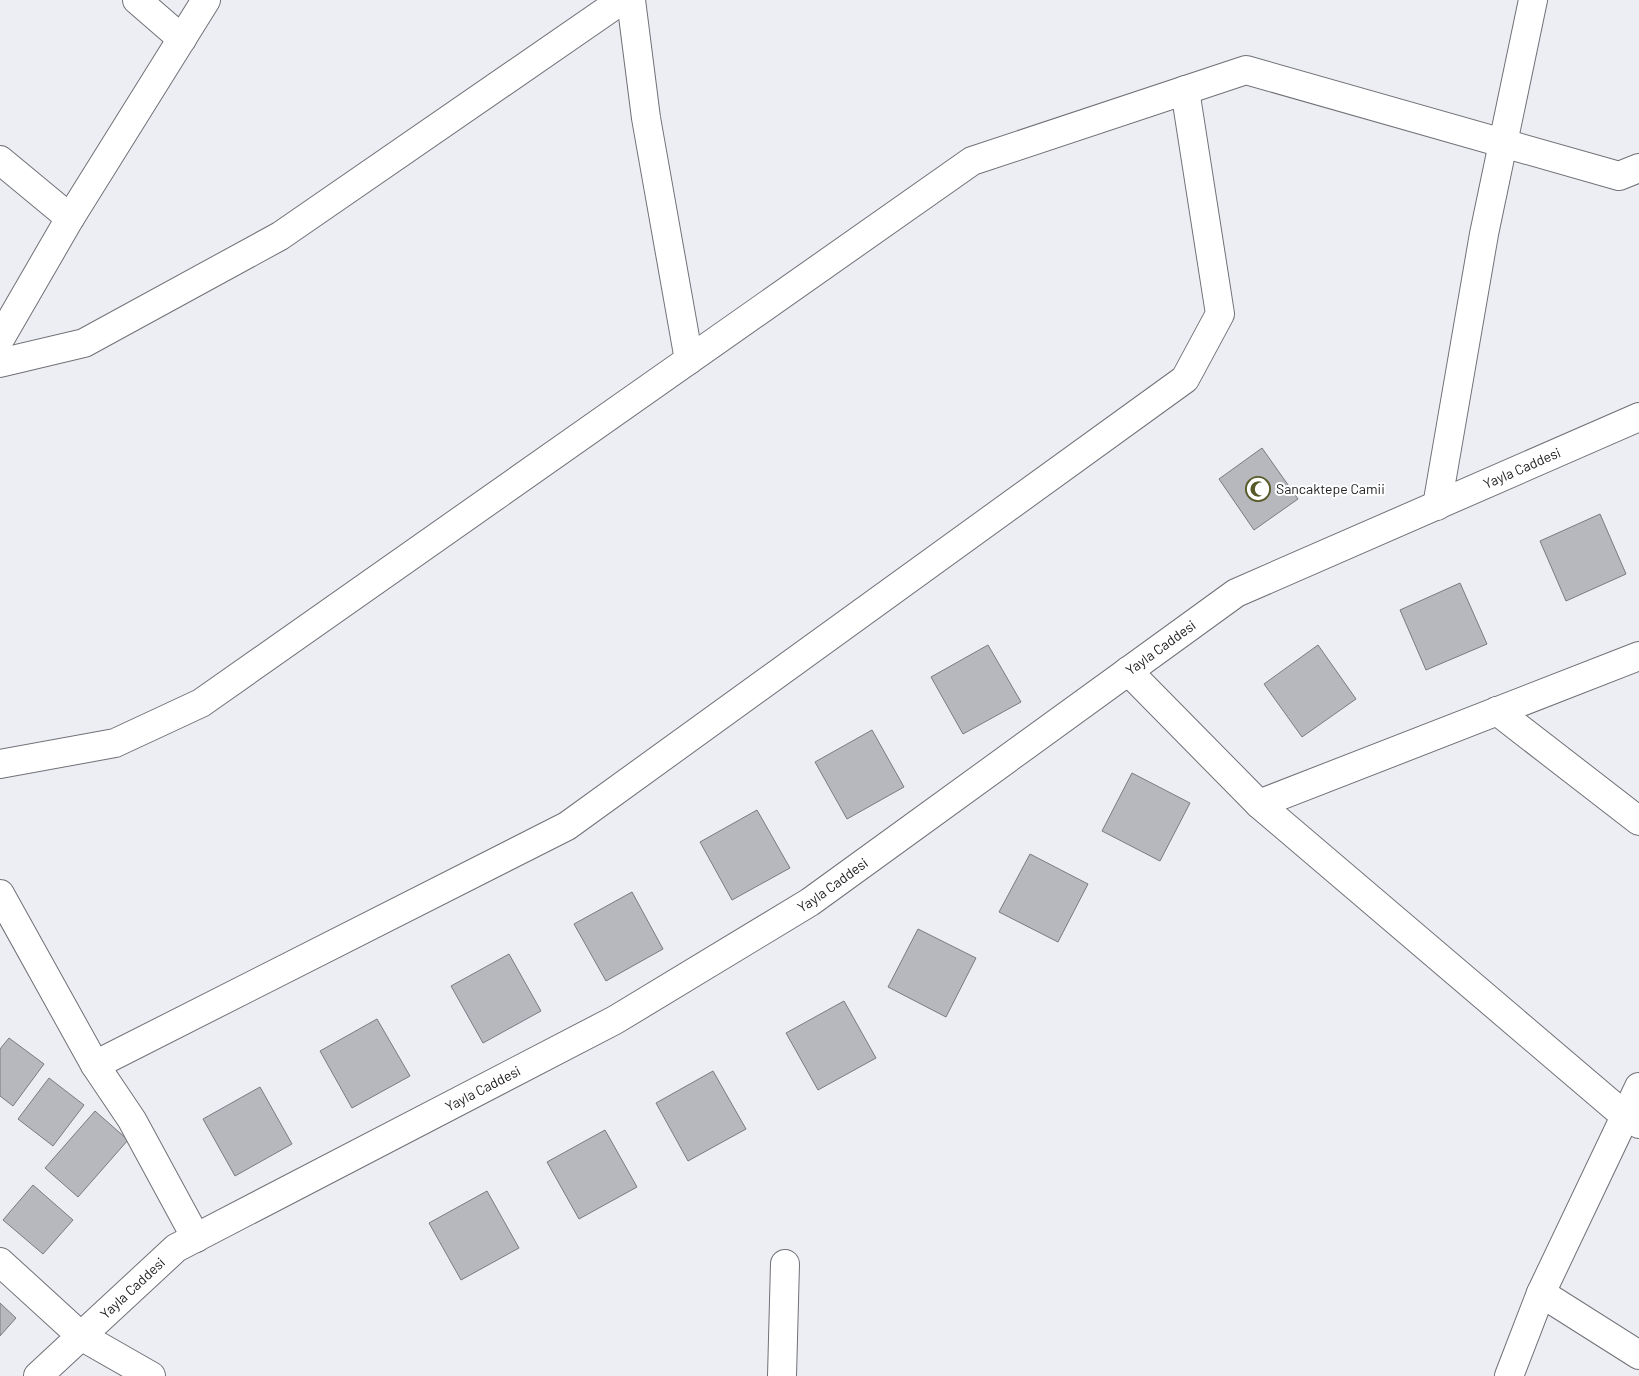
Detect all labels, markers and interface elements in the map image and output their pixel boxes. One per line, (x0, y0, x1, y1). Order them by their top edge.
street label: Yayla Caddesi (1480, 443, 1563, 492)
mosque icon: Sancaktepe Camii (1245, 476, 1271, 502)
place label: Sancaktepe Camii (1276, 480, 1385, 497)
street label: Yayla Caddesi (1122, 616, 1199, 678)
street label: Yayla Caddesi (794, 854, 871, 916)
street label: Yayla Caddesi (442, 1062, 523, 1115)
street label: Yayla Caddesi (96, 1254, 168, 1322)

